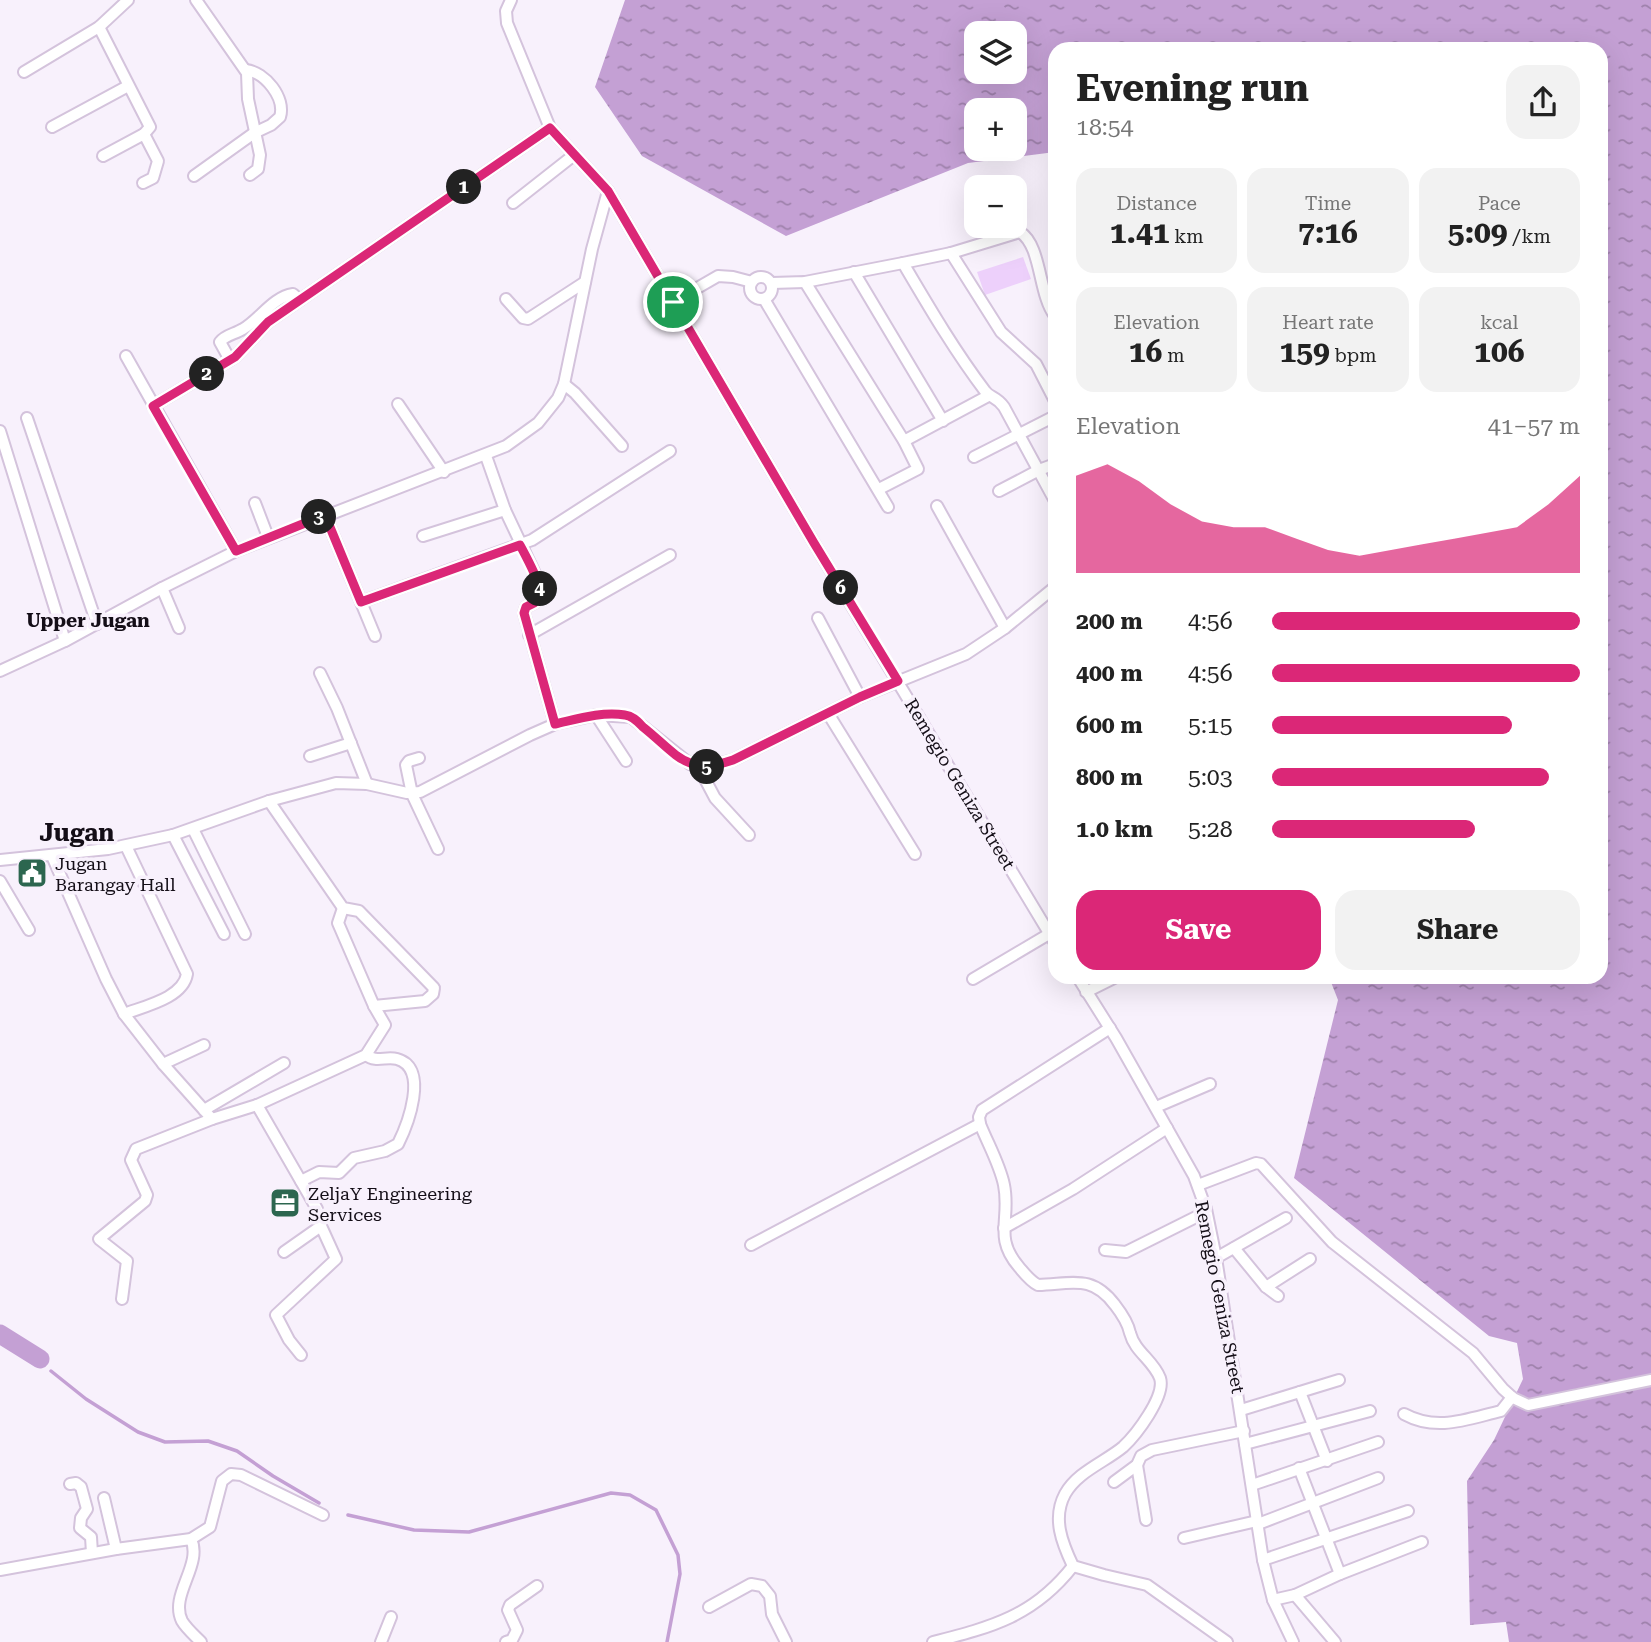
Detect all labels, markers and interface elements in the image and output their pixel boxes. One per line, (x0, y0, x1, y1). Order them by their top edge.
map controls (964, 21, 1027, 238)
button: layers (964, 21, 1027, 84)
button: share (1506, 65, 1580, 139)
text: Evening run (1076, 66, 1309, 110)
button: + (964, 98, 1027, 161)
text: 18:54 (1076, 114, 1133, 141)
pin: 1 (447, 170, 482, 204)
text: 1 (458, 175, 469, 198)
button: − (964, 175, 1027, 238)
text: Distance (1116, 192, 1197, 215)
text: Time (1305, 192, 1351, 215)
text: Pace (1478, 192, 1521, 215)
text: 1.41 (1110, 215, 1169, 250)
text: 7:16 (1298, 215, 1358, 250)
text: 5:09 (1448, 215, 1508, 250)
text: km (1169, 225, 1204, 248)
text: /km (1508, 225, 1551, 248)
pin (643, 272, 703, 332)
icon: arrive (654, 283, 692, 321)
text: Elevation (1114, 311, 1200, 334)
text: Heart rate (1282, 311, 1374, 334)
text: kcal (1480, 311, 1518, 334)
text: 16 (1129, 334, 1162, 369)
text: 159 (1279, 334, 1330, 369)
text: 106 (1474, 334, 1525, 369)
text: m (1162, 344, 1185, 367)
text: bpm (1330, 344, 1377, 367)
pin: 2 (190, 356, 224, 392)
text: 2 (201, 362, 212, 385)
text: Elevation (1076, 413, 1180, 440)
text: 41–57 m (1488, 413, 1580, 440)
pin: 3 (302, 500, 336, 534)
text: 3 (313, 505, 324, 528)
pin: 6 (824, 570, 858, 606)
pin: 4 (522, 572, 558, 606)
text: 6 (835, 576, 846, 599)
text: 4 (534, 577, 545, 600)
text: 200 m (1076, 608, 1143, 635)
text: 4:56 (1188, 608, 1233, 635)
district label: Upper Jugan (26, 609, 150, 632)
text: 400 m (1076, 660, 1143, 687)
text: 4:56 (1188, 660, 1233, 687)
street label: Remegio Geniza Street (901, 695, 1020, 874)
text: 600 m (1076, 712, 1143, 739)
text: 5:15 (1188, 712, 1233, 739)
pin: 5 (690, 750, 724, 784)
text: 5 (701, 755, 712, 778)
text: 800 m (1076, 764, 1143, 791)
text: 5:03 (1188, 764, 1233, 791)
text: 1.0 km (1076, 816, 1153, 843)
text: 5:28 (1188, 816, 1233, 843)
district label: Jugan (40, 819, 114, 847)
place label: Jugan Barangay Hall (55, 853, 176, 895)
public building icon: Jugan Barangay Hall (15, 856, 49, 890)
button: Save (1076, 890, 1321, 970)
button: Share (1335, 890, 1580, 970)
place label: ZeljaY Engineering Services (308, 1183, 473, 1225)
office icon: ZeljaY Engineering Services (268, 1186, 302, 1220)
street label: Remegio Geniza Street (1191, 1199, 1249, 1395)

